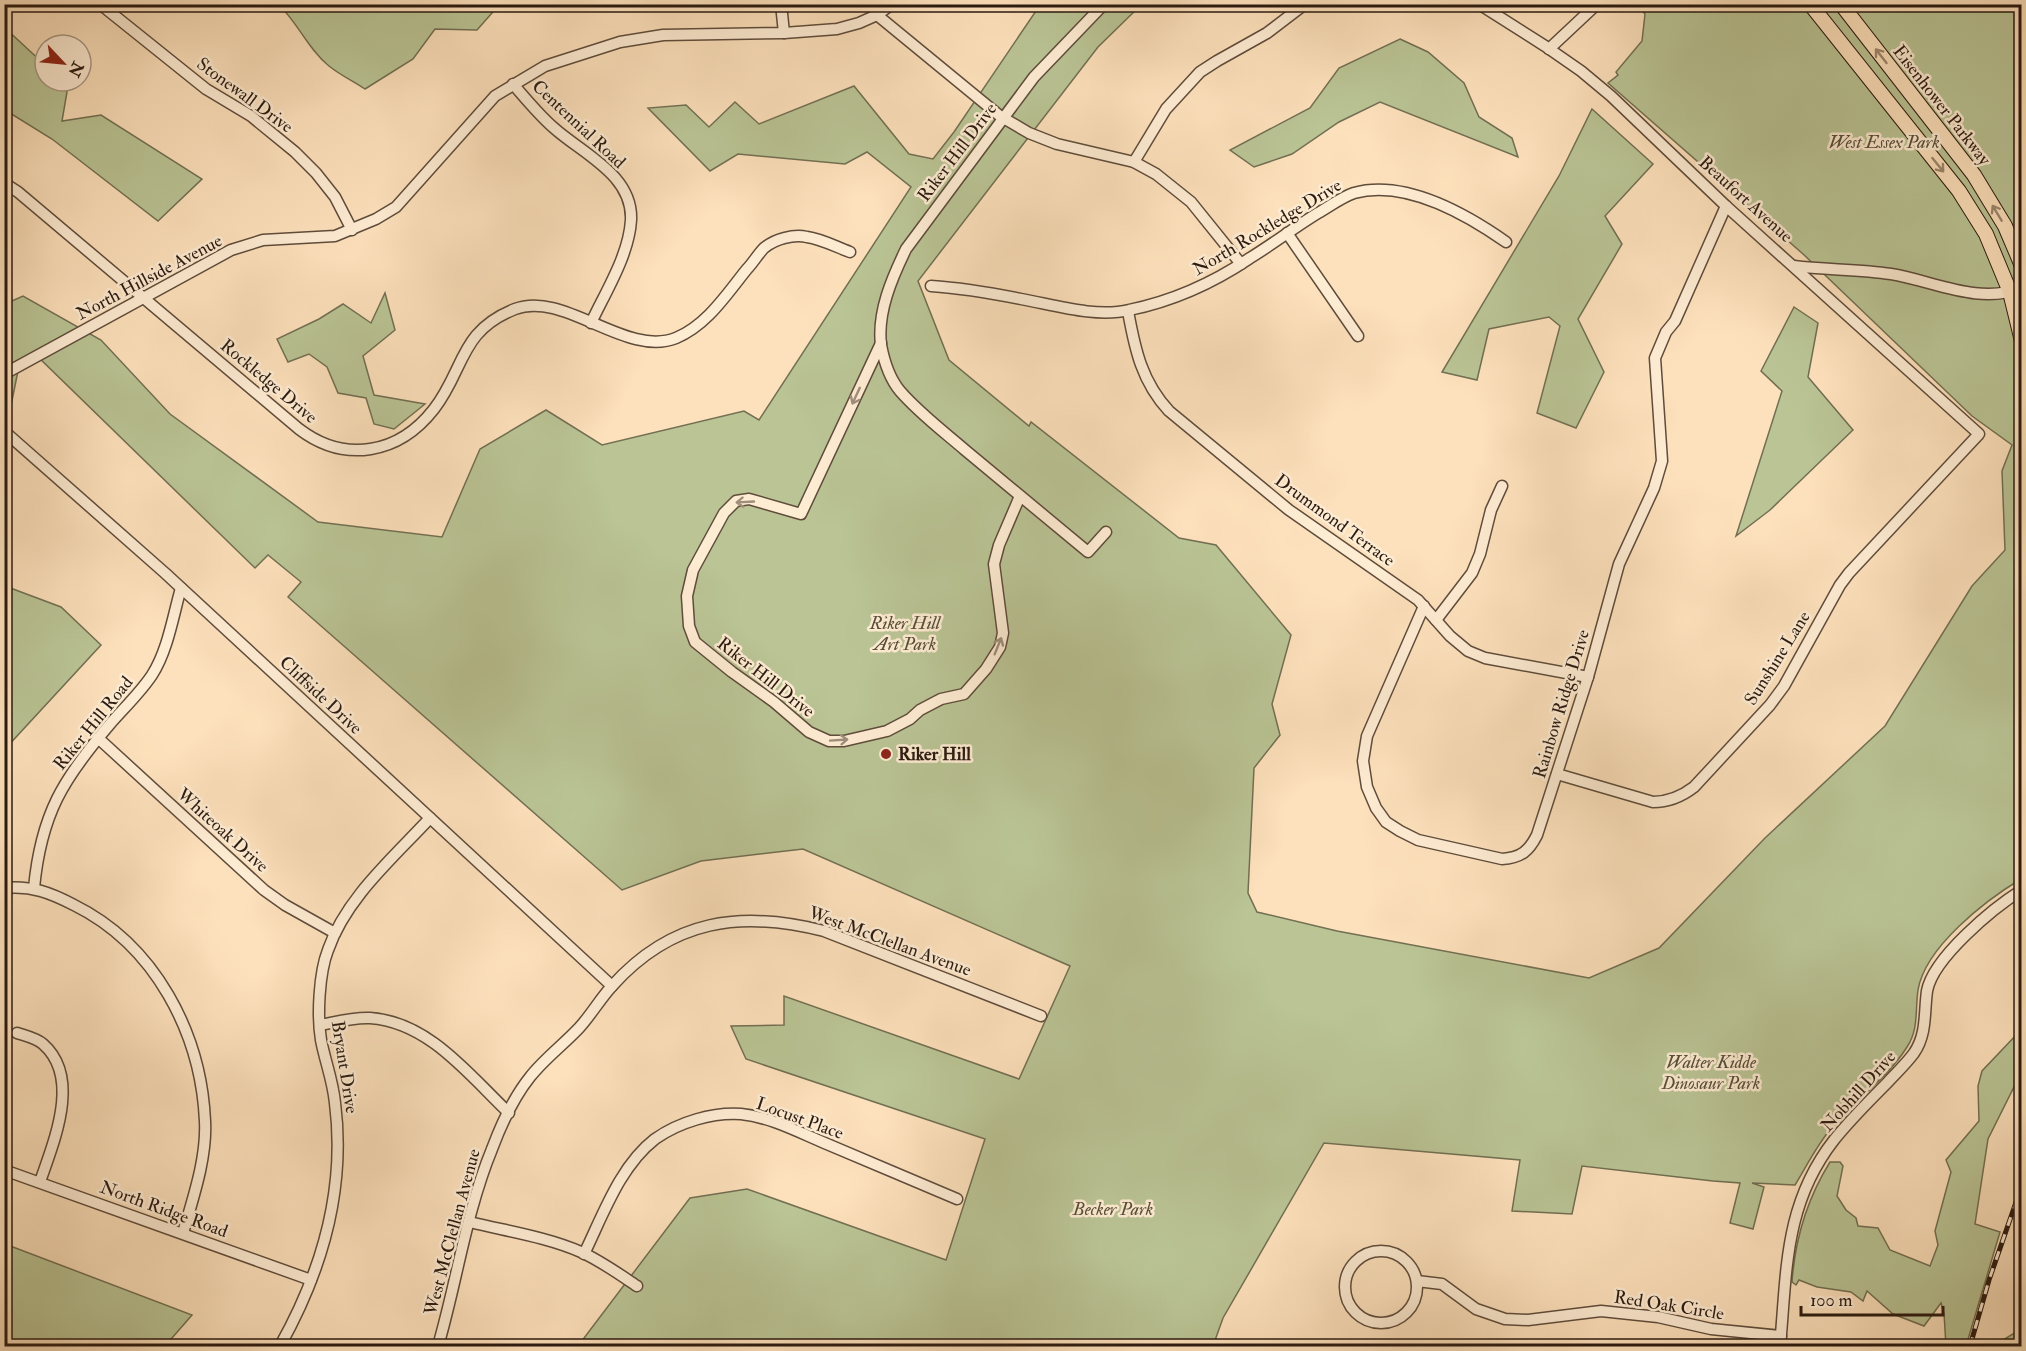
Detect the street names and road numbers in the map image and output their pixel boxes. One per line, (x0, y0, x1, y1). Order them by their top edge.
street label: Eisenhower Parkway (1887, 40, 1996, 171)
street label: Stonewall Drive (192, 53, 298, 138)
street label: Centennial Road (527, 75, 630, 174)
street label: Riker Hill Drive (913, 98, 1002, 206)
street label: Beaufort Avenue (1694, 151, 1798, 248)
street label: North Rockledge Drive (1189, 174, 1346, 281)
street label: North Hillside Avenue (72, 229, 227, 326)
street label: Rockledge Drive (215, 334, 322, 429)
street label: Drummond Terrace (1270, 469, 1400, 572)
street label: Sunshine Lane (1739, 607, 1816, 710)
street label: Rainbow Ridge Drive (1528, 627, 1595, 781)
street label: Riker Hill Drive (712, 632, 820, 723)
street label: Cliffside Drive (274, 651, 367, 740)
street label: Riker Hill Road (49, 672, 138, 775)
street label: Whiteoak Drive (171, 782, 274, 878)
street label: West McClellan Avenue (804, 901, 975, 982)
street label: Bryant Drive (326, 1019, 363, 1116)
street label: Nobhill Drive (1816, 1046, 1901, 1137)
street label: Locust Place (753, 1092, 847, 1145)
street label: West McClellan Avenue (419, 1146, 486, 1319)
street label: North Ridge Road (97, 1176, 231, 1243)
street label: Red Oak Circle (1612, 1285, 1726, 1326)

